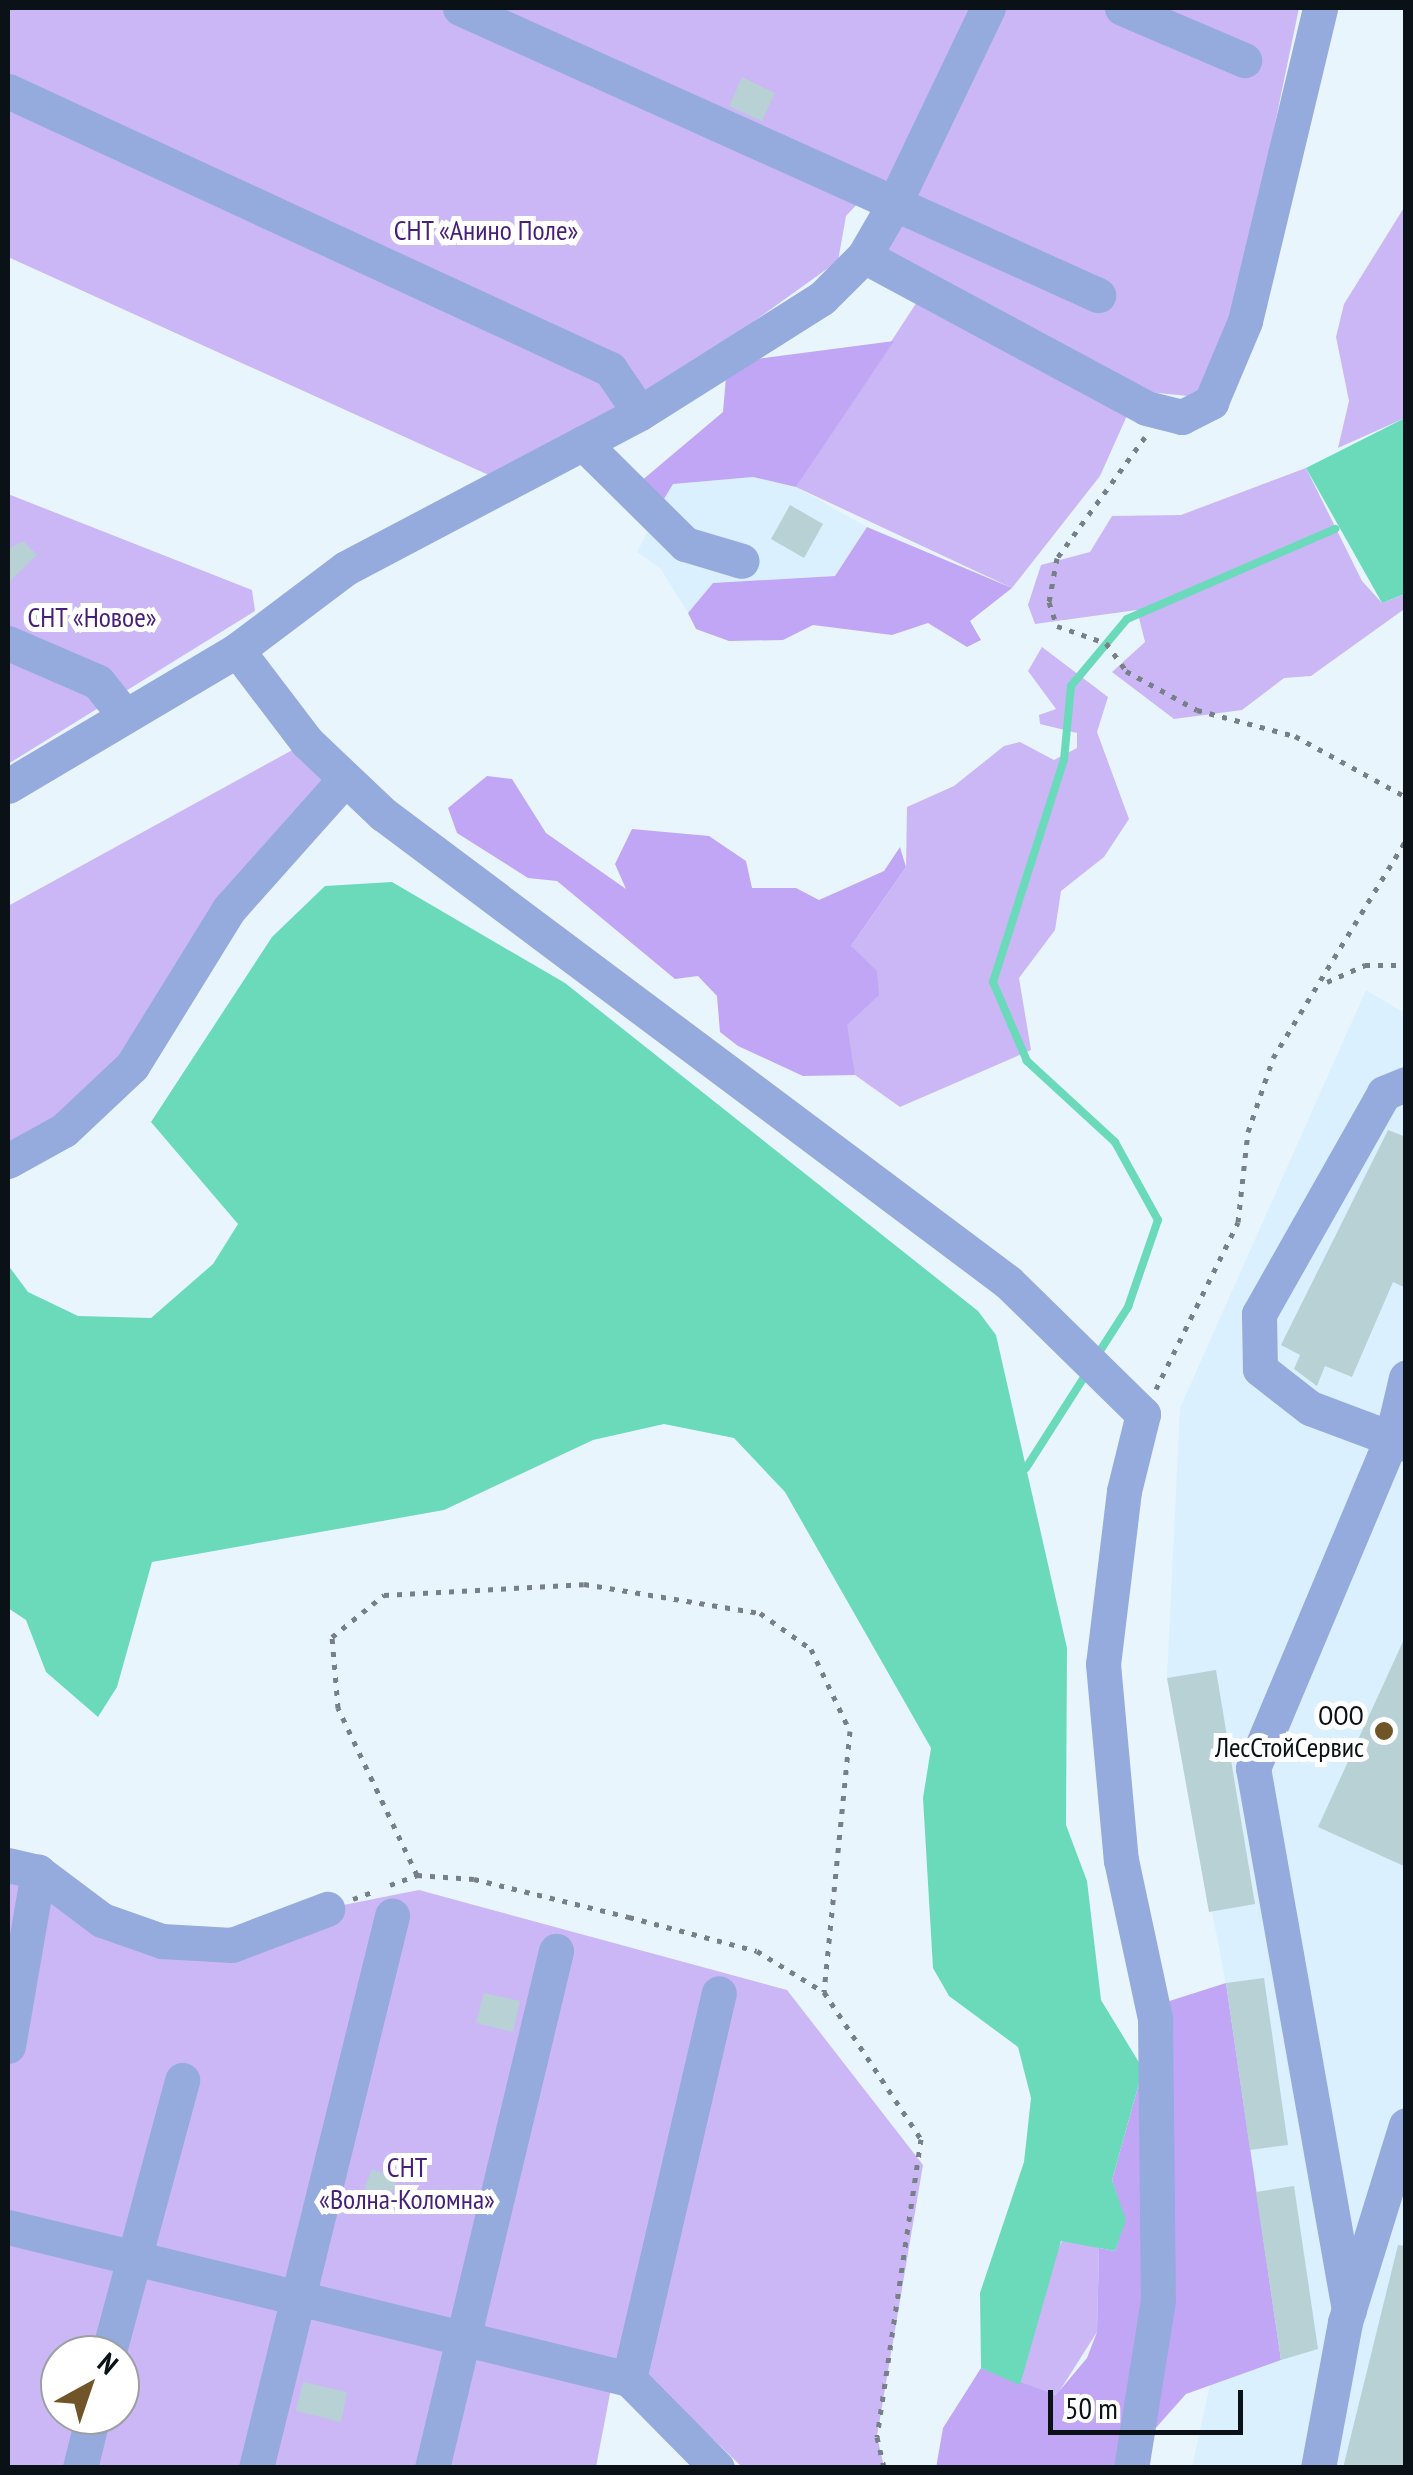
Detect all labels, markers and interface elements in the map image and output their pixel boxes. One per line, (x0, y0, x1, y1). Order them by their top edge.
park label: СНТ «Анино Поле» (393, 213, 579, 247)
park label: СНТ «Новое» (27, 600, 157, 634)
place label: ООО ЛесСтойСервис (1215, 1698, 1364, 1764)
marker: ООО ЛесСтойСервис (1373, 1720, 1395, 1742)
park label: СНТ «Волна-Коломна» (319, 2150, 495, 2216)
north arrow (40, 2335, 140, 2435)
text: N (91, 2344, 126, 2382)
scale bar (1053, 2370, 1248, 2432)
text: 50 m (1065, 2388, 1118, 2427)

